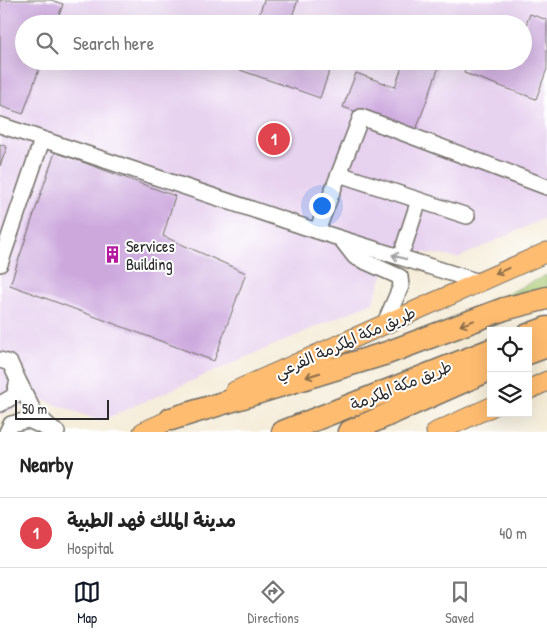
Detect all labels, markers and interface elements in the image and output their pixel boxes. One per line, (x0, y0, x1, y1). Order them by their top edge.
search box (15, 15, 532, 70)
icon: search (33, 29, 61, 57)
text: Search here (73, 30, 154, 56)
pin: 1 (258, 120, 290, 158)
your location (309, 193, 335, 219)
place label: Services Building (126, 235, 175, 275)
building icon: Services Building (102, 245, 122, 265)
one-way arrow (392, 252, 407, 261)
one-way arrow (495, 267, 510, 277)
street label: طريق مكة المكرمة الفرعي (271, 301, 421, 387)
one-way arrow (460, 319, 475, 328)
map controls (487, 327, 532, 417)
button: locate (487, 327, 532, 372)
street label: طريق مكة المكرمة (347, 355, 455, 415)
one-way arrow (306, 371, 322, 381)
button: layers (487, 372, 532, 417)
scale bar (15, 397, 109, 420)
text: 50 m (22, 399, 47, 418)
text: Nearby (20, 450, 73, 479)
text: مدينة الملك فهد الطبية (67, 507, 236, 533)
text: 1 (33, 522, 39, 544)
text: 40 m (499, 522, 527, 544)
text: Hospital (67, 537, 114, 559)
tab: Map (73, 578, 101, 627)
tab: Directions (247, 578, 299, 627)
tab: Saved (445, 578, 474, 627)

